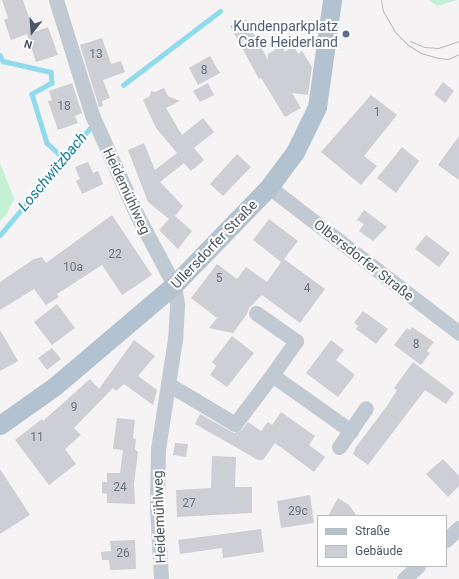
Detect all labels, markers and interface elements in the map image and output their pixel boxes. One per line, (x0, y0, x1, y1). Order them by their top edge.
north arrow (12, 12, 52, 52)
place label: Kundenparkplatz Cafe Heiderland (233, 18, 338, 50)
marker: Kundenparkplatz Cafe Heiderland (341, 29, 351, 39)
text: N (23, 37, 34, 51)
house number: 13 (89, 48, 103, 62)
house number: 8 (201, 64, 207, 78)
house number: 18 (57, 100, 71, 114)
house number: 1 (374, 106, 380, 120)
water label: Loschwitzbach (15, 129, 91, 215)
street label: Heidemühlweg (100, 145, 154, 237)
street label: Ullersdorfer Straße (167, 196, 261, 292)
street label: Olbersdorfer Straße (311, 216, 417, 304)
house number: 22 (108, 248, 122, 262)
house number: 10a (63, 261, 83, 275)
house number: 5 (216, 272, 222, 286)
house number: 4 (304, 282, 310, 296)
house number: 8 (413, 338, 419, 352)
house number: 9 (71, 401, 77, 415)
house number: 11 (30, 431, 44, 445)
street label: Heidemühlweg (149, 470, 169, 564)
house number: 24 (113, 481, 127, 495)
house number: 27 (182, 497, 196, 511)
house number: 29c (288, 505, 308, 519)
legend (317, 515, 447, 567)
text: Straße (355, 524, 390, 538)
text: Gebäude (355, 544, 403, 558)
house number: 26 (116, 547, 130, 561)

